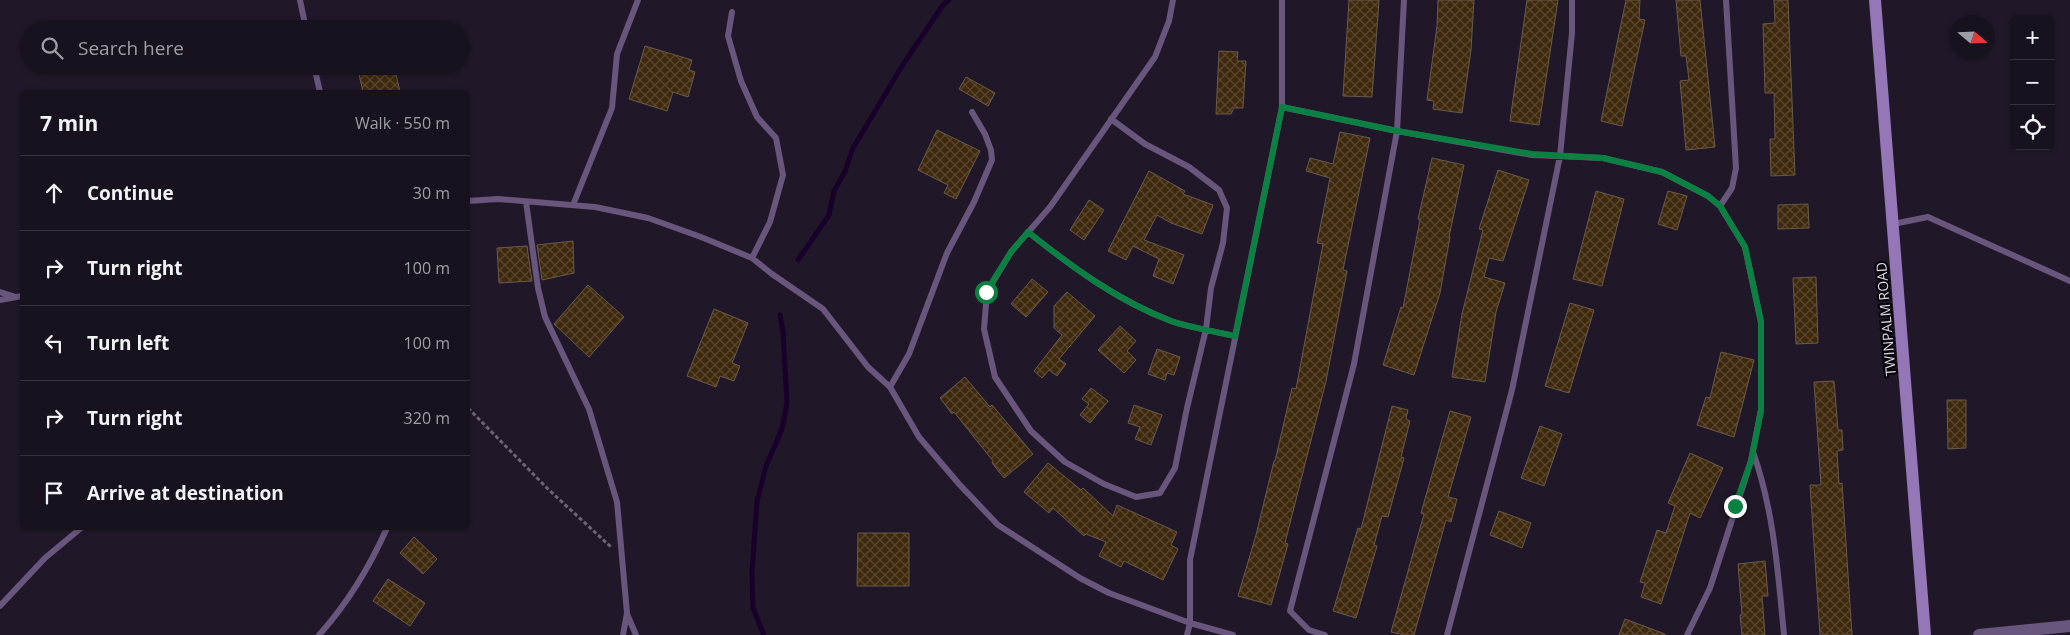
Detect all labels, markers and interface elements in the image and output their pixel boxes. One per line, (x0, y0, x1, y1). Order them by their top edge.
north arrow (1950, 15, 1995, 60)
map controls (2010, 15, 2055, 150)
button: + (2010, 15, 2055, 60)
search box (20, 20, 470, 75)
icon: search (38, 34, 66, 62)
text: Search here (78, 35, 184, 61)
button: − (2010, 60, 2055, 105)
button: locate (2010, 105, 2055, 150)
text: 7 min (40, 109, 98, 137)
text: Walk · 550 m (355, 112, 450, 134)
icon: ahead (40, 179, 68, 207)
text: Continue (87, 180, 174, 206)
text: 30 m (413, 182, 450, 204)
icon: right (40, 254, 68, 282)
text: Turn right (87, 255, 182, 281)
text: 100 m (404, 257, 450, 279)
street label: TWINPALM ROAD (1871, 261, 1900, 377)
route start (975, 281, 998, 304)
icon: left (40, 329, 68, 357)
text: Turn left (87, 330, 169, 356)
text: 100 m (404, 332, 450, 354)
icon: right (40, 404, 68, 432)
text: Turn right (87, 405, 182, 431)
text: 320 m (404, 407, 450, 429)
icon: arrive (40, 479, 68, 507)
text: Arrive at destination (87, 480, 284, 506)
route end (1724, 495, 1747, 518)

